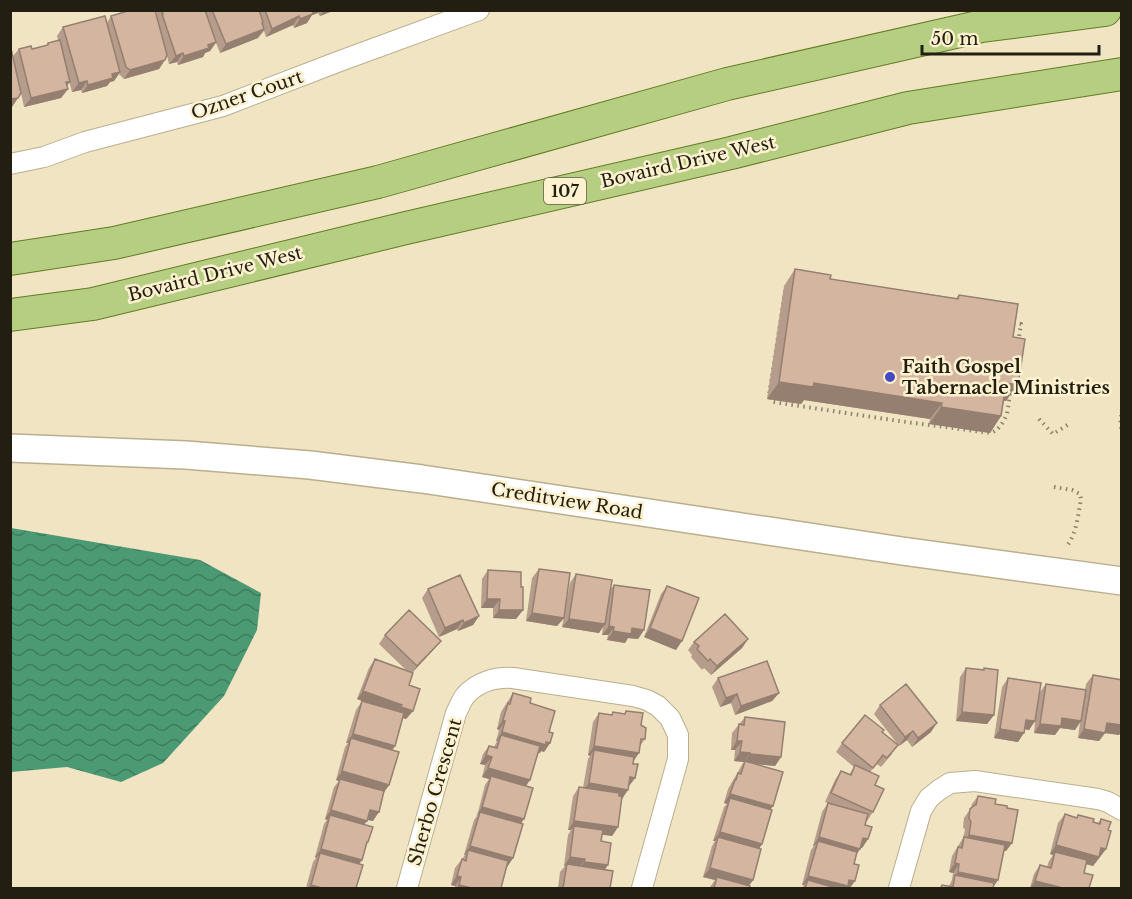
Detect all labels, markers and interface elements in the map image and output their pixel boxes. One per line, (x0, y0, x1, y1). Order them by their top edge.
scale bar (922, 18, 1099, 56)
text: 50 m (931, 28, 979, 50)
street label: Ozner Court (188, 66, 306, 124)
street label: Bovaird Drive West (598, 131, 778, 193)
road number: 107 (544, 178, 586, 204)
street label: Bovaird Drive West (126, 242, 305, 306)
place label: Faith Gospel Tabernacle Ministries (902, 356, 1110, 399)
marker: Faith Gospel Tabernacle Ministries (883, 370, 897, 384)
street label: Creditview Road (490, 478, 644, 524)
street label: Sherbo Crescent (403, 716, 467, 868)

